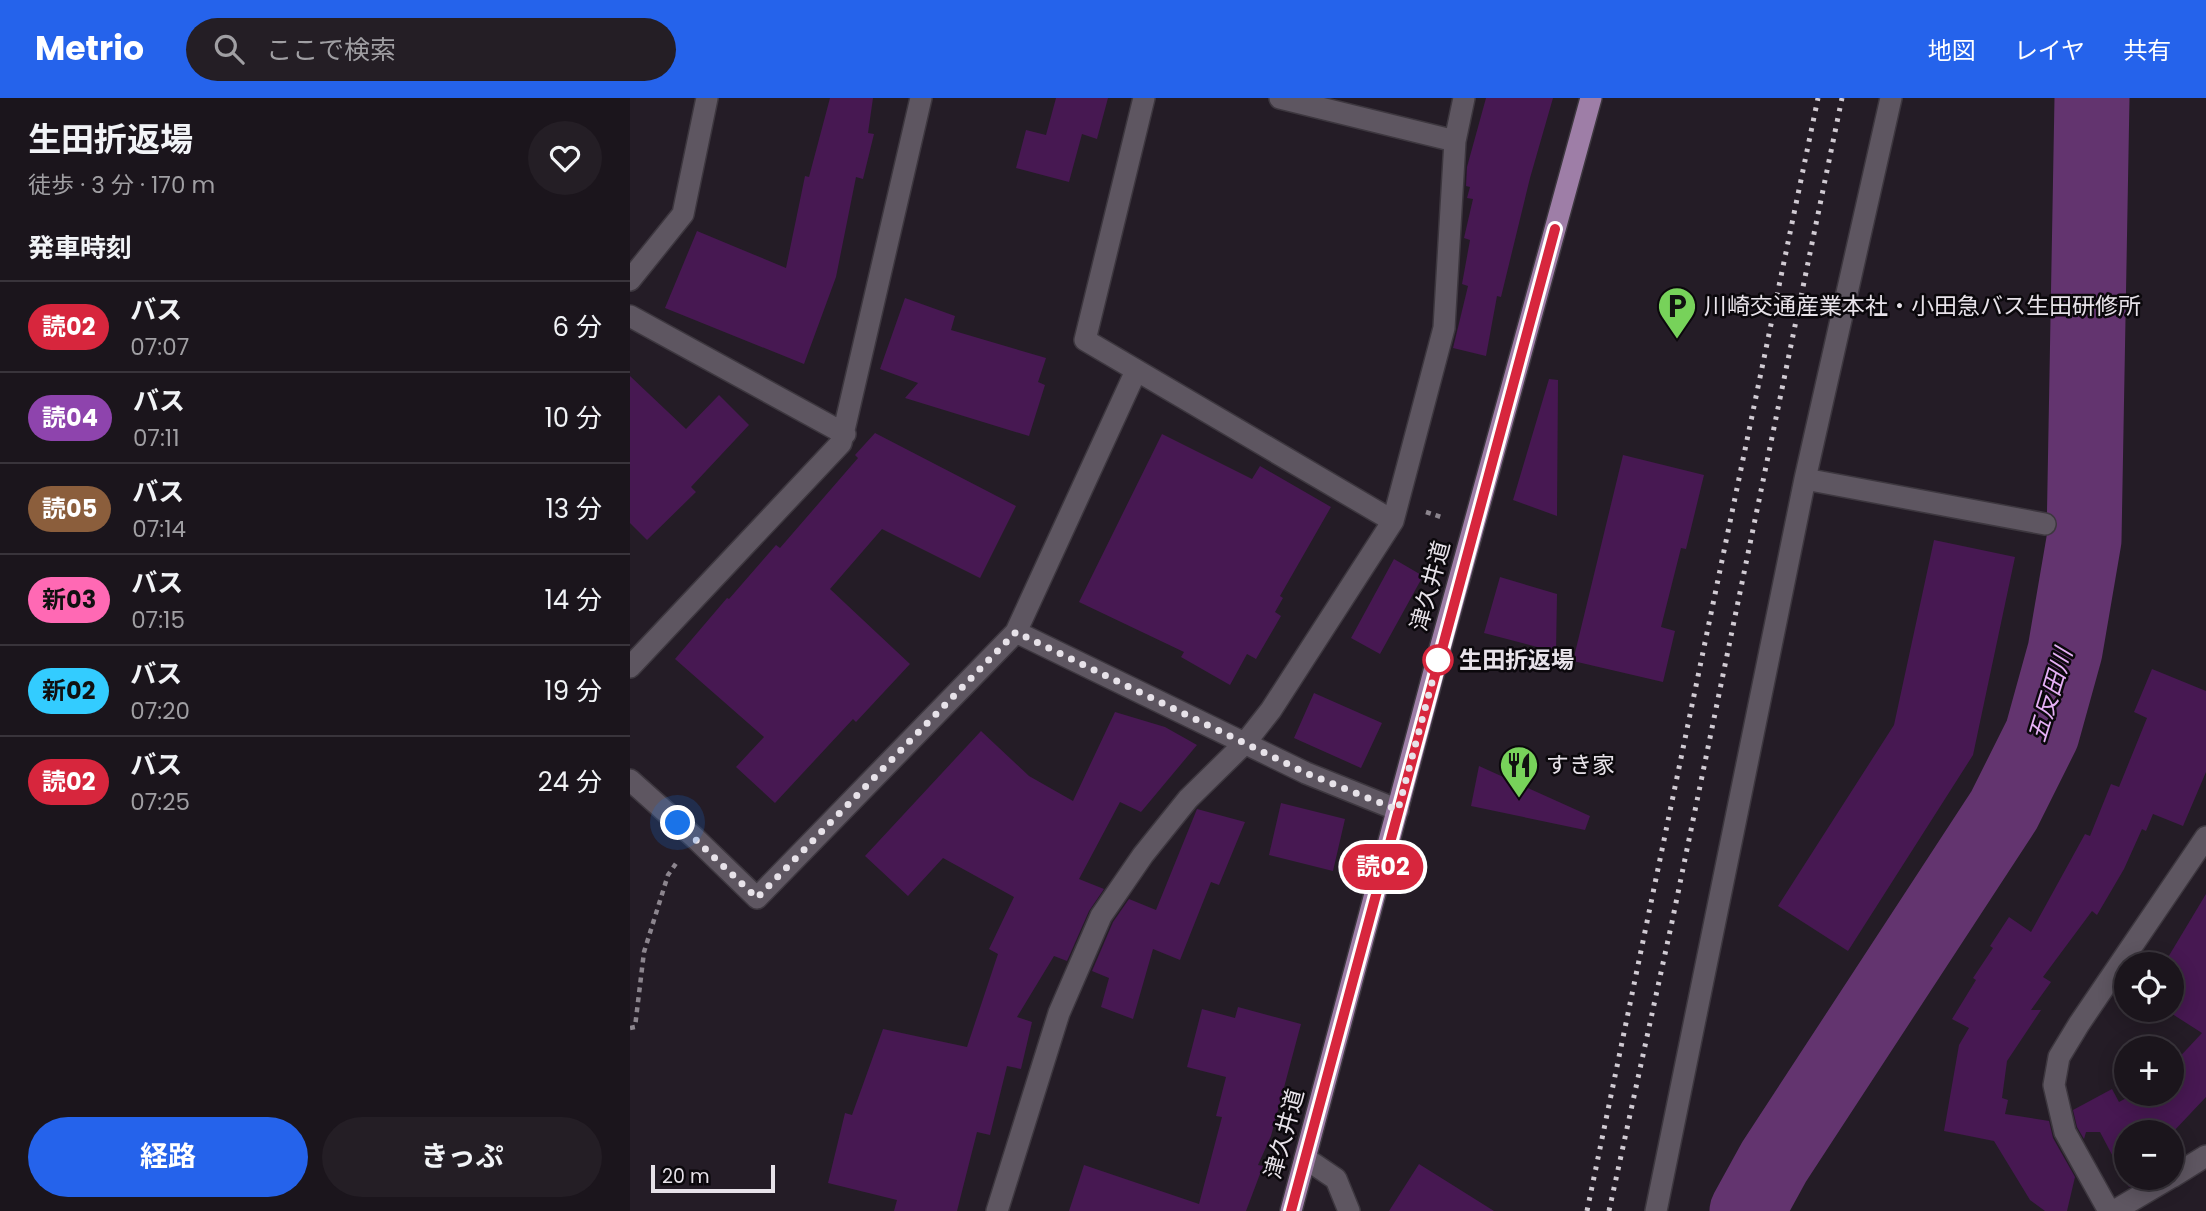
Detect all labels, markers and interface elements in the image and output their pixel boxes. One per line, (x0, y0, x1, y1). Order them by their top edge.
search box (186, 18, 676, 81)
text: Metrio (35, 25, 144, 72)
icon: search (210, 30, 248, 68)
text: ここで検索 (266, 32, 396, 68)
text: 地図 (1928, 34, 1976, 67)
text: レイヤ (2014, 34, 2085, 67)
text: 共有 (2123, 34, 2171, 67)
text: 生田折返場 (28, 116, 193, 163)
button: heart (528, 121, 602, 195)
text: 徒歩 · 3 分 · 170 m (28, 169, 215, 201)
text: 発車時刻 (28, 230, 132, 266)
parking icon: 川崎交通産業本社・小田急バス生田研修所 (1656, 285, 1698, 340)
place label: 川崎交通産業本社・小田急バス生田研修所 (1704, 290, 2141, 322)
text: バス (130, 292, 182, 328)
text: 6 分 (553, 309, 602, 345)
text: 読02 (42, 310, 95, 343)
text: 07:07 (130, 331, 189, 363)
text: バス (133, 383, 185, 419)
text: 10 分 (544, 400, 602, 436)
text: 読04 (42, 401, 98, 434)
text: 07:11 (133, 422, 180, 454)
text: バス (132, 474, 184, 510)
text: 13 分 (545, 491, 602, 527)
text: 読05 (42, 492, 97, 525)
text: 07:14 (132, 513, 186, 545)
street label: 津久井道 (1403, 537, 1457, 635)
text: バス (131, 565, 183, 601)
text: 14 分 (544, 582, 602, 618)
text: 新03 (42, 583, 96, 616)
text: 07:15 (131, 604, 185, 636)
water label: 五反田川 (2020, 641, 2081, 746)
place label: 生田折返場 (1459, 644, 1574, 676)
marker: 生田折返場 (1423, 645, 1453, 675)
text: バス (130, 656, 182, 692)
text: 19 分 (544, 673, 602, 709)
text: 新02 (42, 674, 95, 707)
text: 07:20 (130, 695, 190, 727)
restaurant icon: すき家 (1498, 744, 1540, 799)
text: バス (130, 747, 182, 783)
place label: すき家 (1546, 749, 1615, 781)
text: 24 分 (538, 764, 602, 800)
text: 読02 (42, 765, 95, 798)
text: 07:25 (130, 786, 190, 818)
your location (660, 805, 695, 840)
line badge: 読02 (1343, 844, 1423, 890)
text: 読02 (1356, 850, 1410, 883)
map controls (2114, 952, 2184, 1190)
button: locate (2114, 952, 2184, 1022)
button: + (2114, 1036, 2184, 1106)
street label: 津久井道 (1257, 1085, 1311, 1183)
button: 経路 (28, 1117, 308, 1197)
button: きっぷ (322, 1117, 602, 1197)
button: − (2114, 1120, 2184, 1190)
scale bar (651, 1162, 775, 1194)
text: 20 m (662, 1163, 710, 1190)

